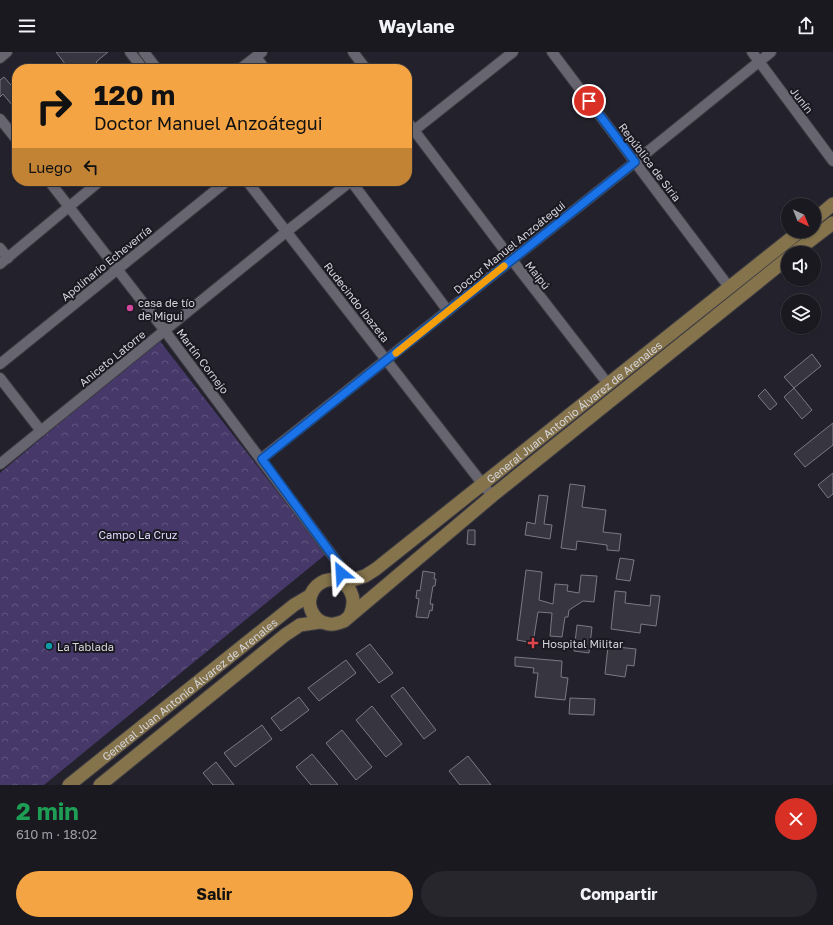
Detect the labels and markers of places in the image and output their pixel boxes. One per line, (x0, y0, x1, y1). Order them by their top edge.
pin (572, 84, 606, 118)
place label: casa de tío de Migui (138, 296, 195, 322)
marker: casa de tío de Migui (125, 303, 135, 313)
marker: Hospital Militar (527, 637, 539, 649)
place label: Hospital Militar (542, 637, 624, 650)
place label: La Tablada (57, 640, 114, 653)
marker: La Tablada (44, 641, 54, 651)

